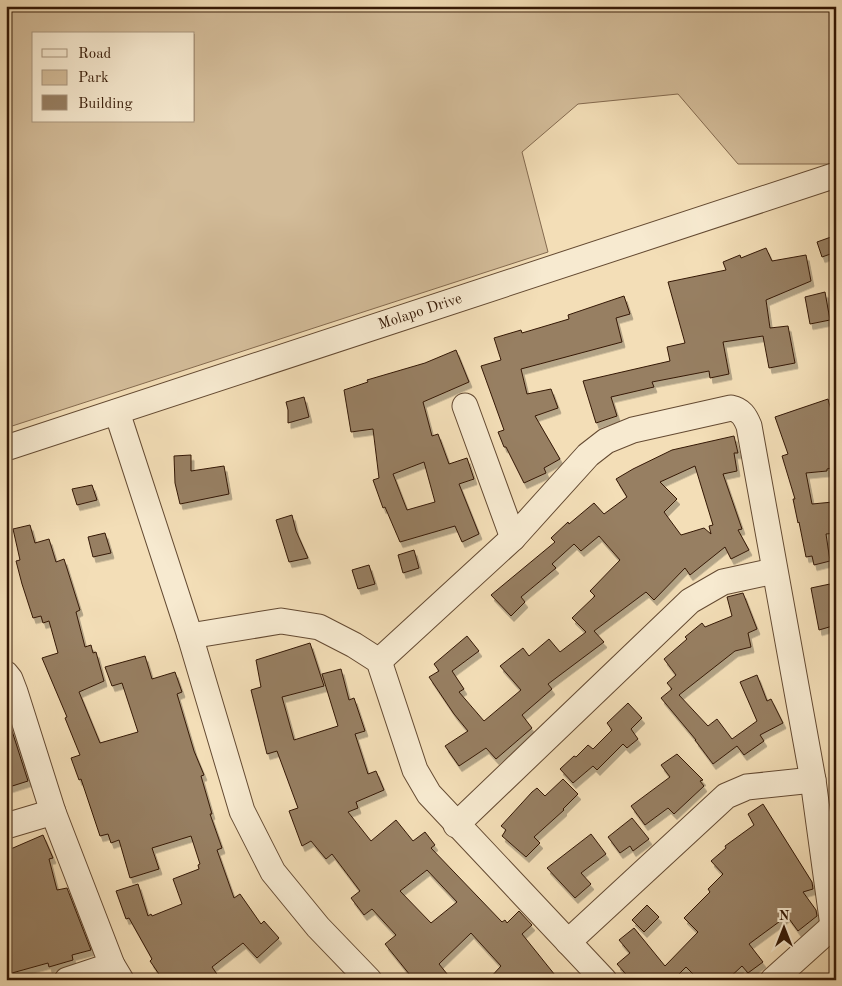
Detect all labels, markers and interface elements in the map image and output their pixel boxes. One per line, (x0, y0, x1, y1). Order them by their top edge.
legend (32, 32, 195, 122)
text: Road (78, 47, 112, 62)
text: Park (78, 71, 109, 86)
text: Building (78, 97, 133, 112)
street label: Molapo Drive (376, 291, 464, 332)
north arrow (760, 904, 810, 954)
text: N (779, 909, 790, 923)

